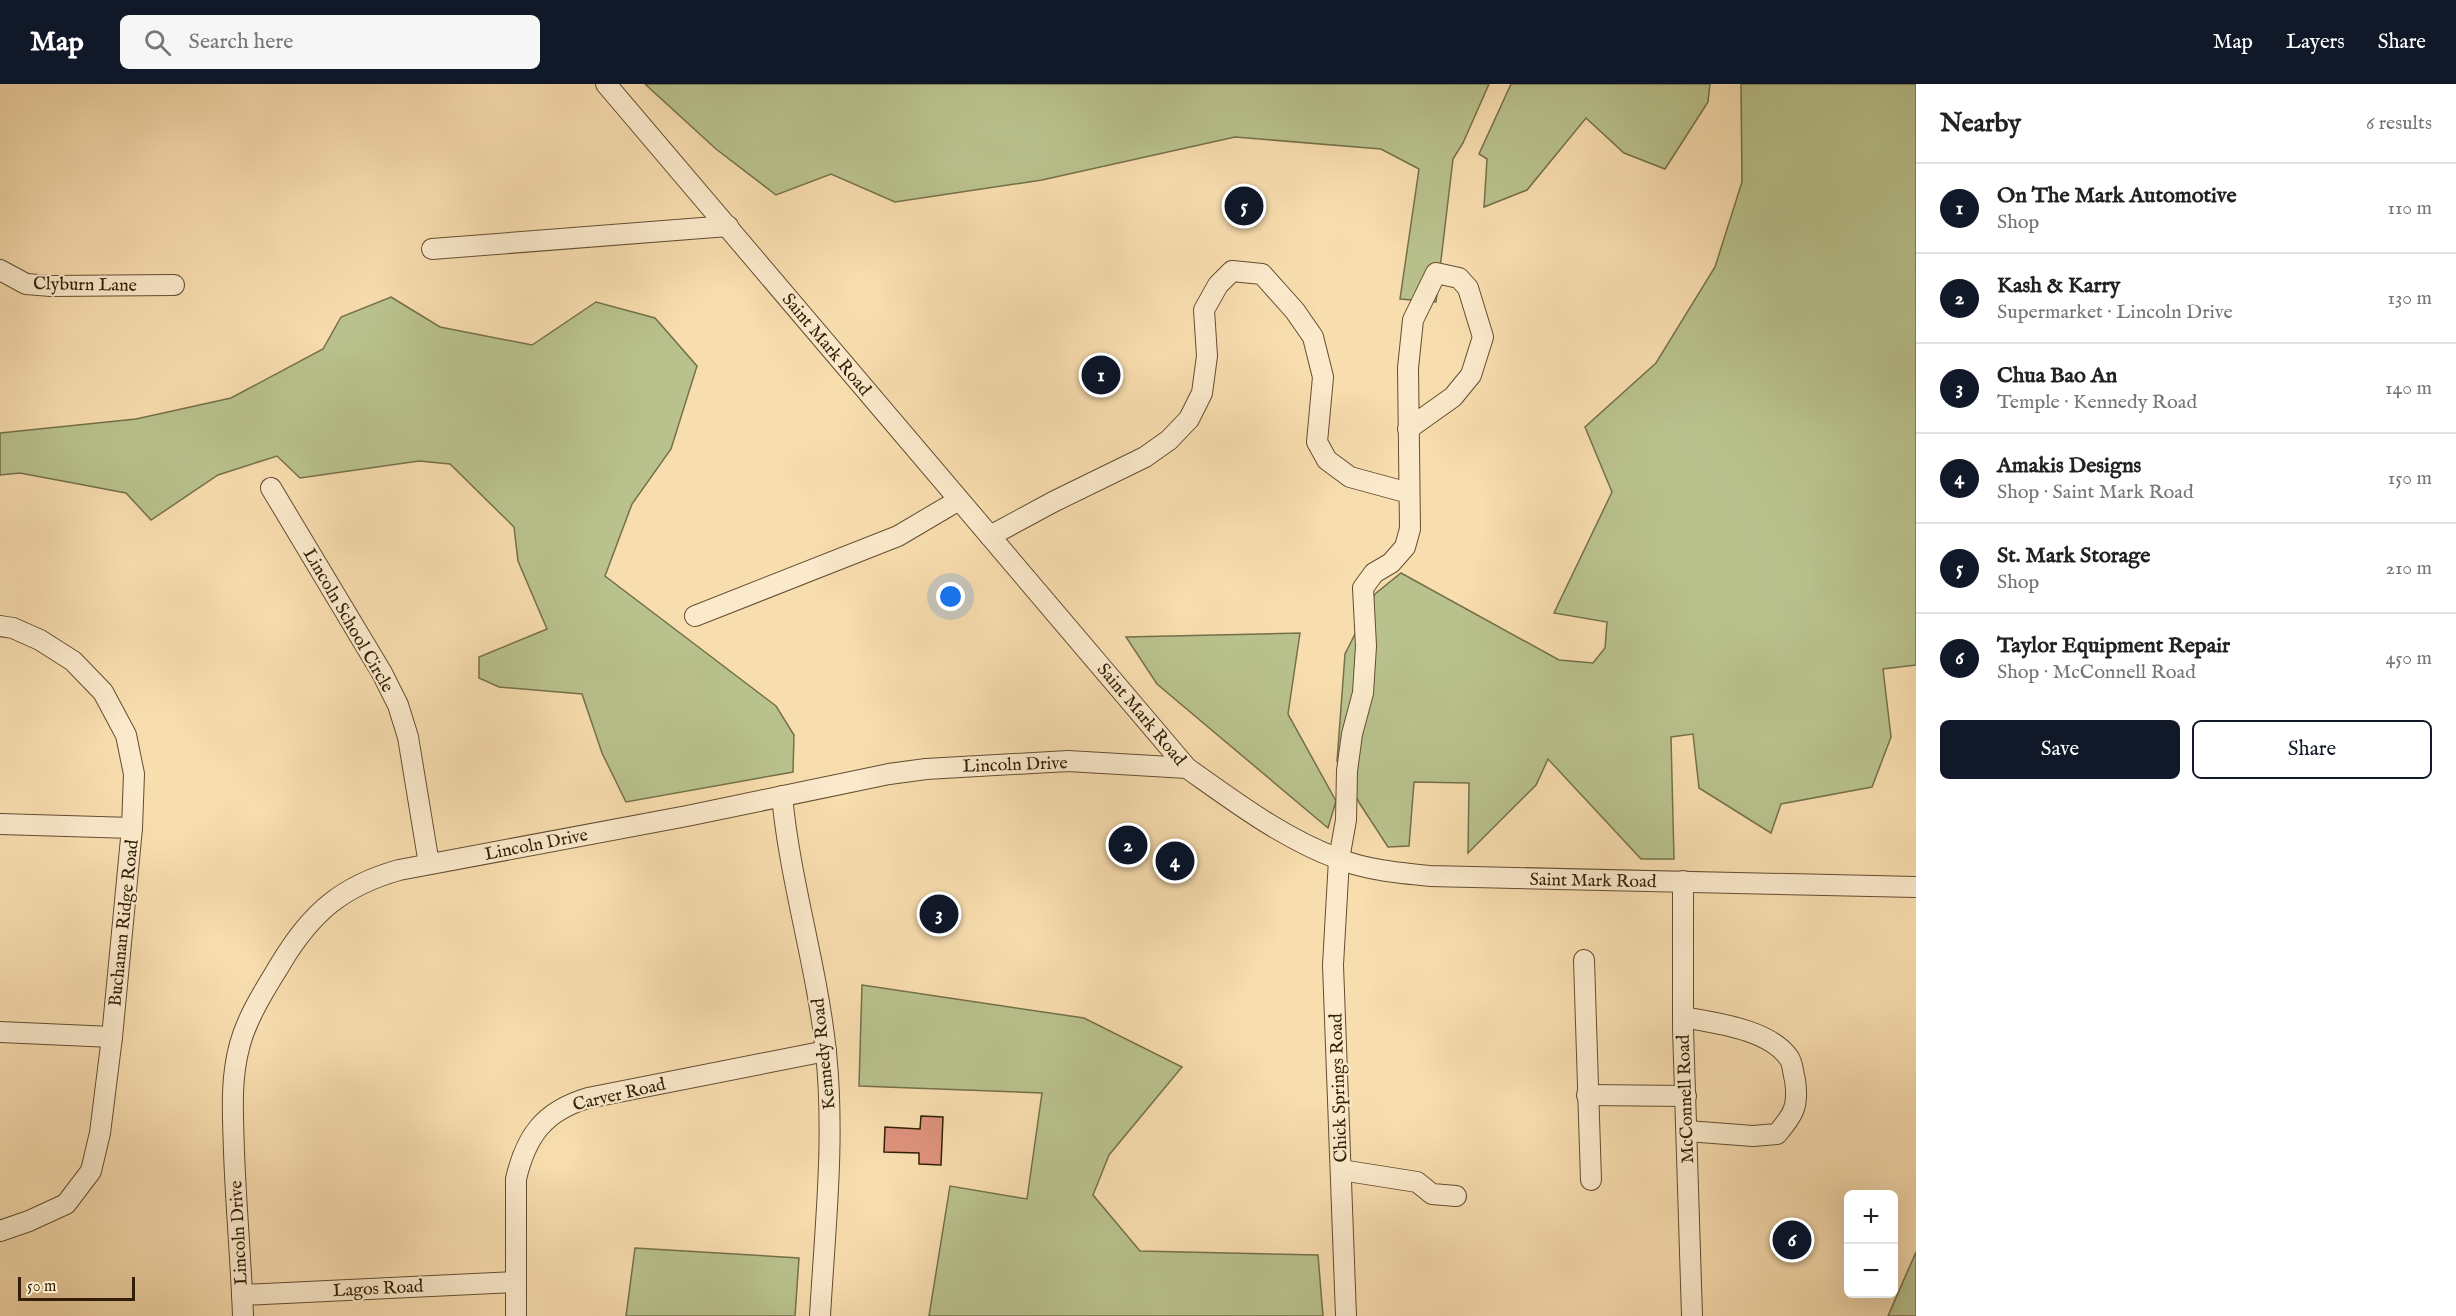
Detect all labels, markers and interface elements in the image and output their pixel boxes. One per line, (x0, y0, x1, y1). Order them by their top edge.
search box (120, 15, 540, 69)
text: Map (30, 25, 84, 60)
icon: search (141, 26, 174, 59)
text: Search here (189, 28, 293, 56)
text: Map (2213, 29, 2253, 56)
text: Layers (2286, 29, 2345, 56)
text: Share (2378, 29, 2426, 56)
text: Nearby (1940, 107, 2021, 140)
text: 6 results (2366, 111, 2432, 136)
text: On The Mark Automotive (1997, 182, 2237, 210)
pin: 5 (1224, 184, 1264, 228)
text: 1 (1956, 196, 1963, 221)
text: 110 m (2388, 196, 2432, 221)
text: Shop (1997, 210, 2039, 235)
text: Kash & Karry (1997, 272, 2120, 300)
street label: Clyburn Lane (33, 273, 137, 298)
text: 2 (1955, 286, 1964, 311)
text: 130 m (2387, 286, 2432, 311)
street label: Saint Mark Road (776, 289, 876, 401)
text: Supermarket · Lincoln Drive (1997, 300, 2233, 325)
pin: 1 (1082, 352, 1120, 398)
text: Chua Bao An (1997, 362, 2117, 390)
text: 3 (1956, 376, 1963, 401)
text: 140 m (2385, 376, 2432, 401)
text: Temple · Kennedy Road (1997, 390, 2197, 415)
text: Amakis Designs (1997, 452, 2141, 480)
text: 4 (1955, 466, 1964, 491)
text: 150 m (2388, 466, 2432, 491)
text: Shop · Saint Mark Road (1997, 480, 2194, 505)
text: St. Mark Storage (1997, 542, 2150, 570)
street label: Lincoln School Circle (297, 545, 398, 697)
text: 5 (1956, 556, 1963, 581)
text: 210 m (2386, 556, 2432, 581)
text: Shop (1997, 570, 2039, 595)
your location (936, 582, 965, 611)
text: Taylor Equipment Repair (1997, 632, 2230, 660)
text: 6 (1955, 646, 1964, 671)
text: 450 m (2385, 646, 2432, 671)
street label: Saint Mark Road (1091, 659, 1191, 771)
text: Shop · McConnell Road (1997, 660, 2196, 685)
button: Save (1940, 720, 2180, 779)
button: Share (2192, 720, 2432, 779)
street label: Lincoln Drive (962, 752, 1068, 779)
pin: 2 (1108, 822, 1148, 867)
street label: Lincoln Drive (483, 824, 590, 867)
street label: Buchanan Ridge Road (104, 838, 145, 1008)
pin: 4 (1156, 838, 1194, 884)
street label: Saint Mark Road (1529, 869, 1657, 894)
pin: 3 (920, 892, 958, 936)
street label: Kennedy Road (807, 997, 842, 1111)
street label: Chick Springs Road (1325, 1013, 1354, 1163)
street label: McConnell Road (1673, 1034, 1700, 1164)
street label: Carver Road (571, 1074, 668, 1117)
street label: Lincoln Drive (225, 1180, 254, 1286)
map controls (1844, 1190, 1898, 1298)
button: + (1844, 1190, 1898, 1244)
pin: 6 (1772, 1218, 1812, 1262)
button: − (1844, 1244, 1898, 1298)
scale bar (18, 1274, 135, 1302)
street label: Lagos Road (332, 1276, 424, 1303)
text: 50 m (27, 1277, 56, 1297)

